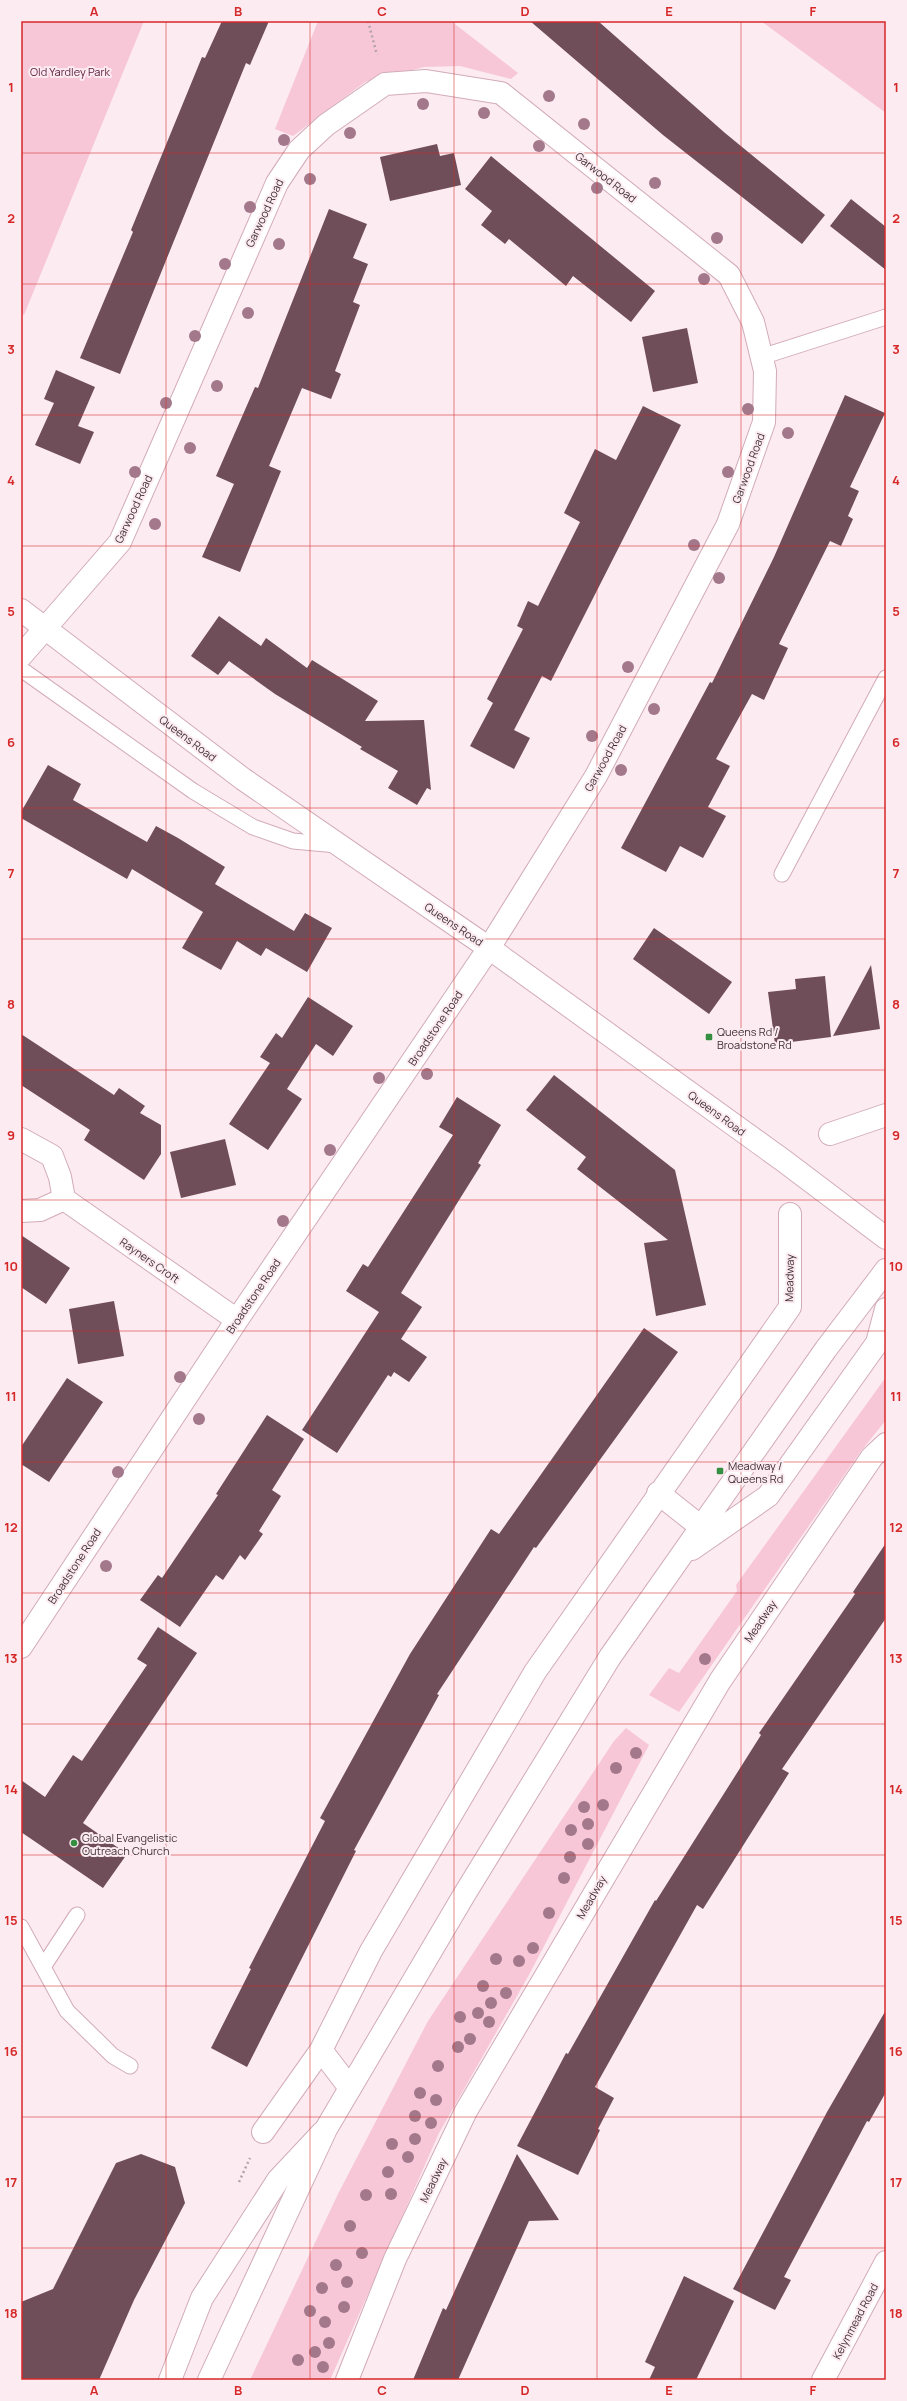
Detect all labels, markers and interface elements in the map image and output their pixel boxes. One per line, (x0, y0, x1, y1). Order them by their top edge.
text: A (90, 2, 99, 20)
text: B (234, 2, 242, 20)
text: C (377, 2, 387, 20)
text: D (520, 2, 530, 20)
text: E (665, 2, 673, 20)
text: F (810, 2, 817, 20)
park label: Old Yardley Park (30, 64, 110, 79)
text: 1 (8, 78, 14, 96)
text: 1 (893, 78, 899, 96)
street label: Garwood Road (572, 148, 640, 206)
street label: Garwood Road (242, 176, 286, 250)
text: 2 (7, 209, 15, 227)
text: 2 (892, 209, 900, 227)
text: 3 (7, 340, 15, 358)
text: 3 (892, 340, 900, 358)
street label: Garwood Road (728, 431, 768, 505)
text: 4 (7, 471, 15, 489)
text: 4 (892, 471, 900, 489)
street label: Garwood Road (111, 472, 155, 546)
text: 5 (7, 602, 15, 620)
text: 5 (892, 602, 900, 620)
street label: Queens Road (156, 712, 220, 764)
street label: Garwood Road (581, 722, 629, 794)
text: 6 (7, 733, 15, 751)
text: 6 (892, 733, 900, 751)
text: 7 (8, 864, 15, 882)
text: 7 (893, 864, 900, 882)
street label: Queens Road (422, 899, 486, 949)
street label: Broadstone Road (404, 988, 466, 1068)
text: 8 (7, 995, 15, 1013)
text: 8 (892, 995, 900, 1013)
place label: Queens Rd / Broadstone Rd (717, 1024, 792, 1052)
marker: Queens Rd / Broadstone Rd (704, 1032, 714, 1042)
street label: Queens Road (685, 1087, 749, 1139)
text: 9 (7, 1126, 15, 1144)
text: 9 (892, 1126, 900, 1144)
street label: Rayners Croft (117, 1234, 183, 1286)
street label: Meadway (781, 1254, 797, 1302)
street label: Broadstone Road (222, 1256, 284, 1336)
text: 10 (4, 1257, 18, 1275)
text: 10 (889, 1257, 903, 1275)
text: 11 (5, 1387, 17, 1405)
text: 11 (890, 1387, 902, 1405)
place label: Meadway / Queens Rd (728, 1458, 783, 1486)
marker: Meadway / Queens Rd (715, 1466, 725, 1476)
text: 12 (4, 1518, 18, 1536)
text: 12 (889, 1518, 903, 1536)
street label: Broadstone Road (44, 1525, 104, 1607)
street label: Meadway (740, 1597, 780, 1645)
text: 13 (4, 1649, 18, 1667)
text: 13 (889, 1649, 903, 1667)
text: 14 (4, 1780, 18, 1798)
text: 14 (889, 1780, 903, 1798)
place label: Global Evangelistic Outreach Church (82, 1830, 177, 1858)
marker: Global Evangelistic Outreach Church (69, 1838, 79, 1848)
street label: Meadway (573, 1872, 610, 1921)
text: 15 (4, 1911, 18, 1929)
text: 15 (889, 1911, 903, 1929)
text: 16 (4, 2042, 18, 2060)
text: 16 (889, 2042, 903, 2060)
street label: Meadway (416, 2155, 450, 2205)
text: 17 (5, 2173, 17, 2191)
text: 17 (890, 2173, 902, 2191)
street label: Kelynmead Road (829, 2280, 881, 2362)
text: 18 (4, 2304, 18, 2322)
text: 18 (889, 2304, 903, 2322)
text: A (90, 2381, 99, 2399)
text: B (234, 2381, 242, 2399)
text: C (377, 2381, 387, 2399)
text: D (520, 2381, 530, 2399)
text: E (665, 2381, 673, 2399)
text: F (810, 2381, 817, 2399)

